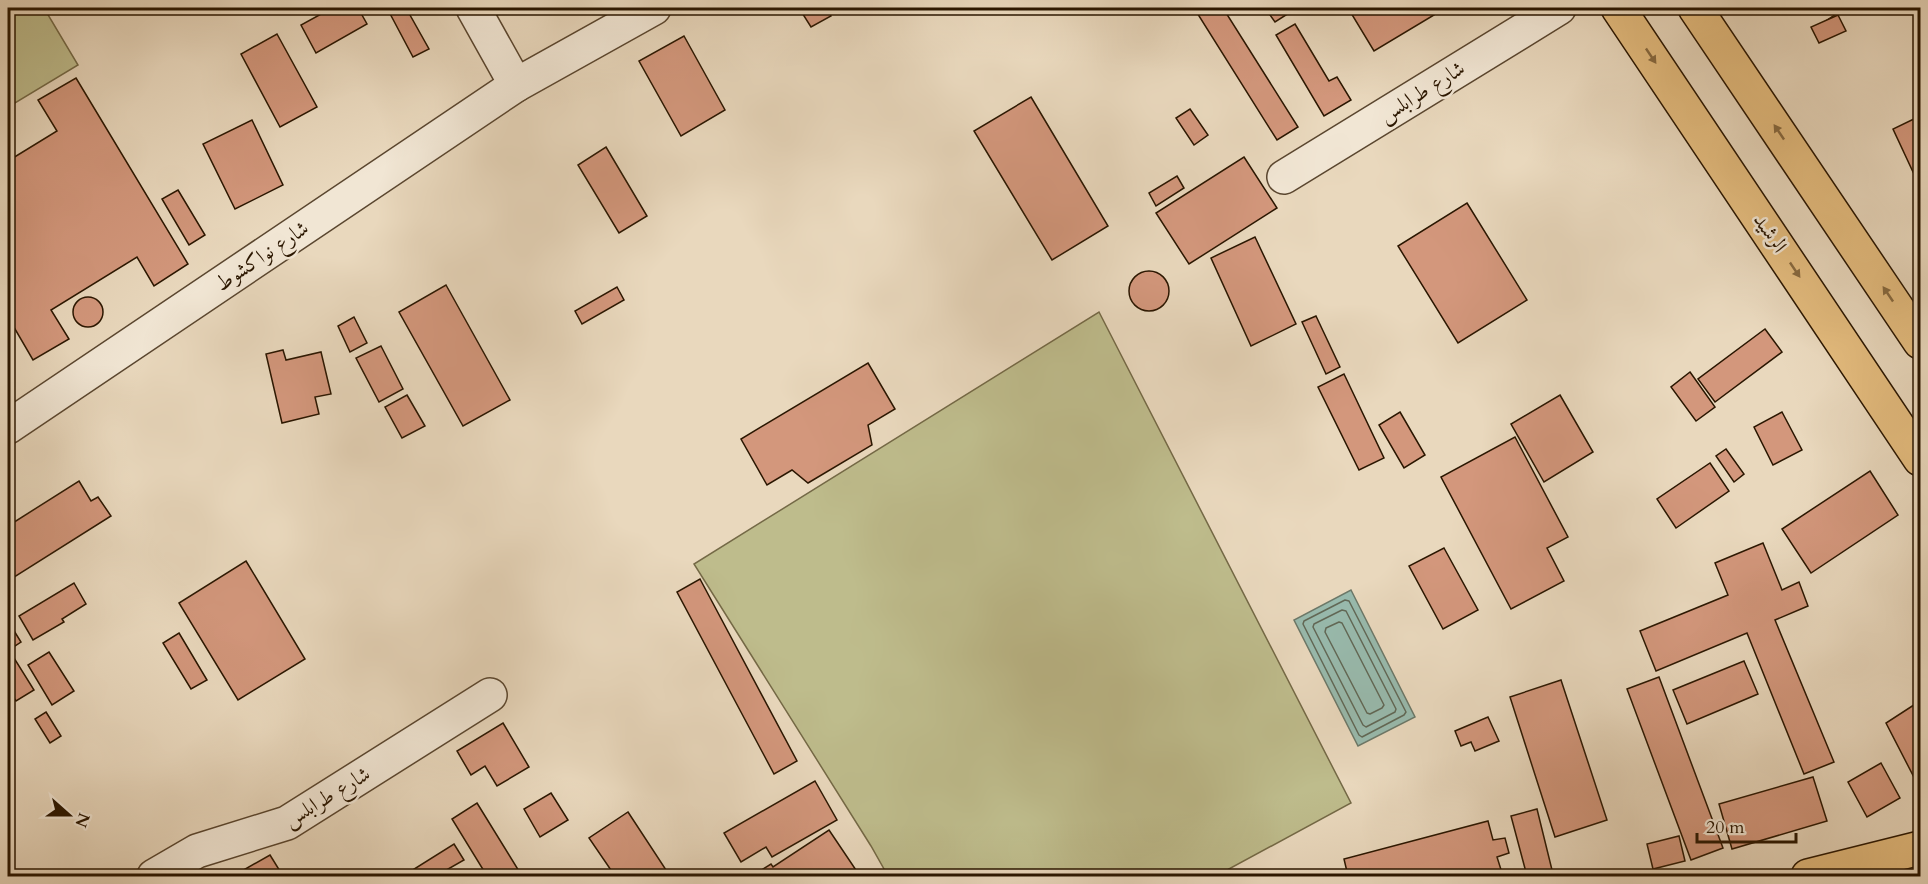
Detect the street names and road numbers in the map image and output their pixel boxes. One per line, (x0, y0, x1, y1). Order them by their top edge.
street label: شارع طرابلس (1373, 54, 1472, 132)
street label: الرشيد (1746, 207, 1794, 259)
street label: شارع نواكشوط (209, 214, 316, 301)
street label: شارع طرابلس (278, 760, 377, 837)

